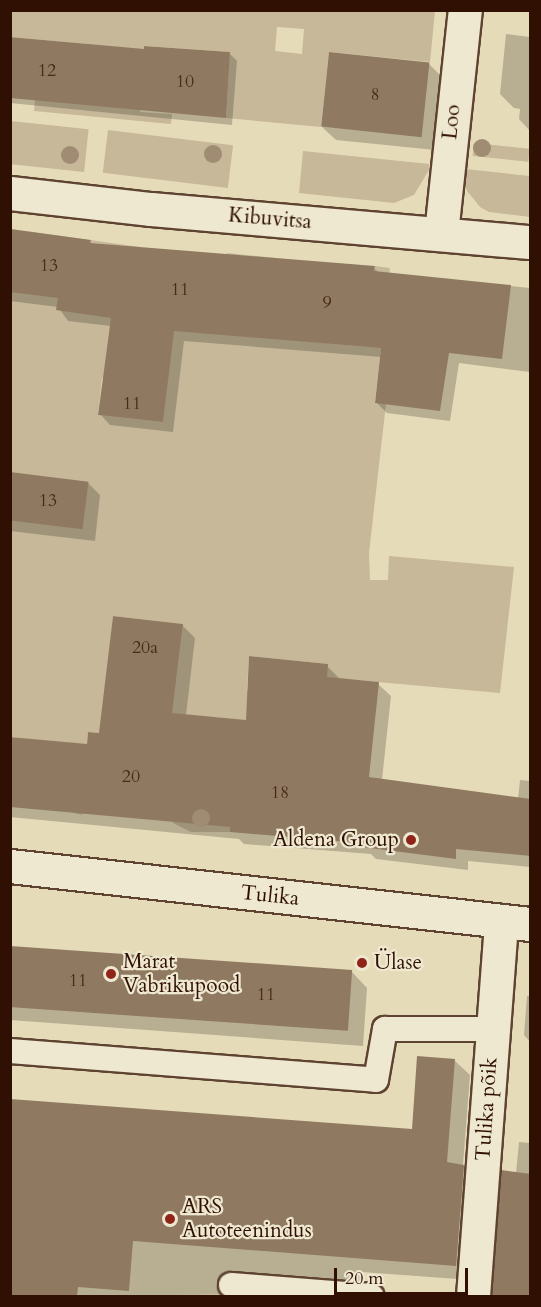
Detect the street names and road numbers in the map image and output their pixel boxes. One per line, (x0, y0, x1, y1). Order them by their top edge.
street label: Loo (438, 103, 466, 141)
street label: Kibuvitsa (227, 203, 313, 235)
street label: Tulika (240, 880, 300, 912)
street label: Tulika põik (471, 1056, 503, 1162)

